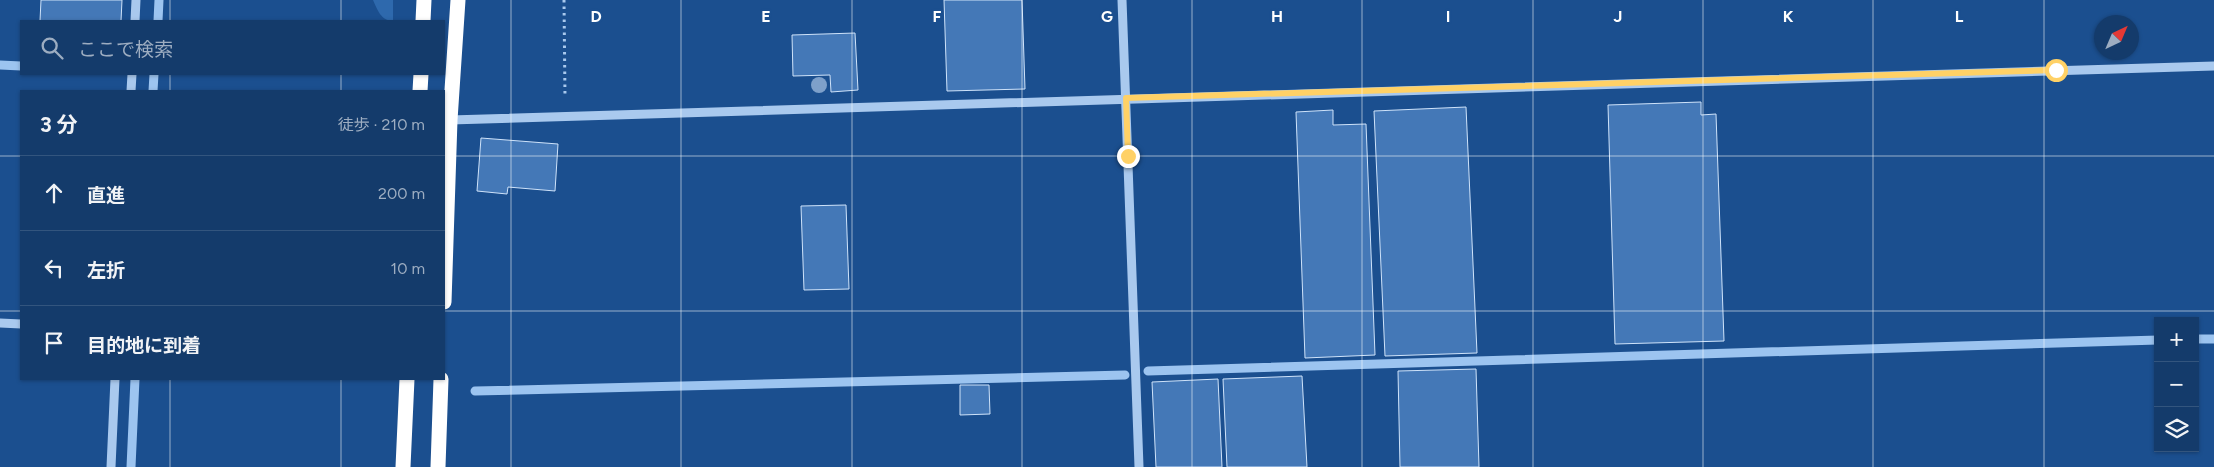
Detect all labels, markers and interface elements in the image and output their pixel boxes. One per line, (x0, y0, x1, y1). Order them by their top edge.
text: D (590, 7, 602, 26)
text: E (761, 7, 771, 26)
text: F (933, 7, 942, 26)
text: G (1101, 7, 1113, 26)
text: H (1271, 7, 1283, 26)
text: I (1446, 7, 1450, 26)
text: J (1614, 7, 1622, 26)
text: K (1783, 7, 1794, 26)
text: L (1955, 7, 1964, 26)
north arrow (2094, 15, 2139, 60)
search box (20, 20, 445, 75)
icon: search (38, 34, 66, 62)
text: ここで検索 (78, 38, 173, 61)
route start (2045, 59, 2068, 82)
text: 3 分 (40, 112, 78, 137)
text: 徒歩 · 210 m (338, 115, 425, 134)
route end (1117, 145, 1140, 168)
icon: ahead (40, 179, 68, 207)
text: 直進 (87, 184, 125, 207)
text: 200 m (378, 184, 425, 203)
icon: left (40, 254, 68, 282)
text: 左折 (87, 259, 125, 282)
text: 10 m (391, 259, 425, 278)
map controls (2154, 317, 2199, 452)
button: + (2154, 317, 2199, 362)
icon: arrive (40, 329, 68, 357)
text: 目的地に到着 (87, 334, 201, 357)
button: − (2154, 362, 2199, 407)
button: layers (2154, 407, 2199, 452)

